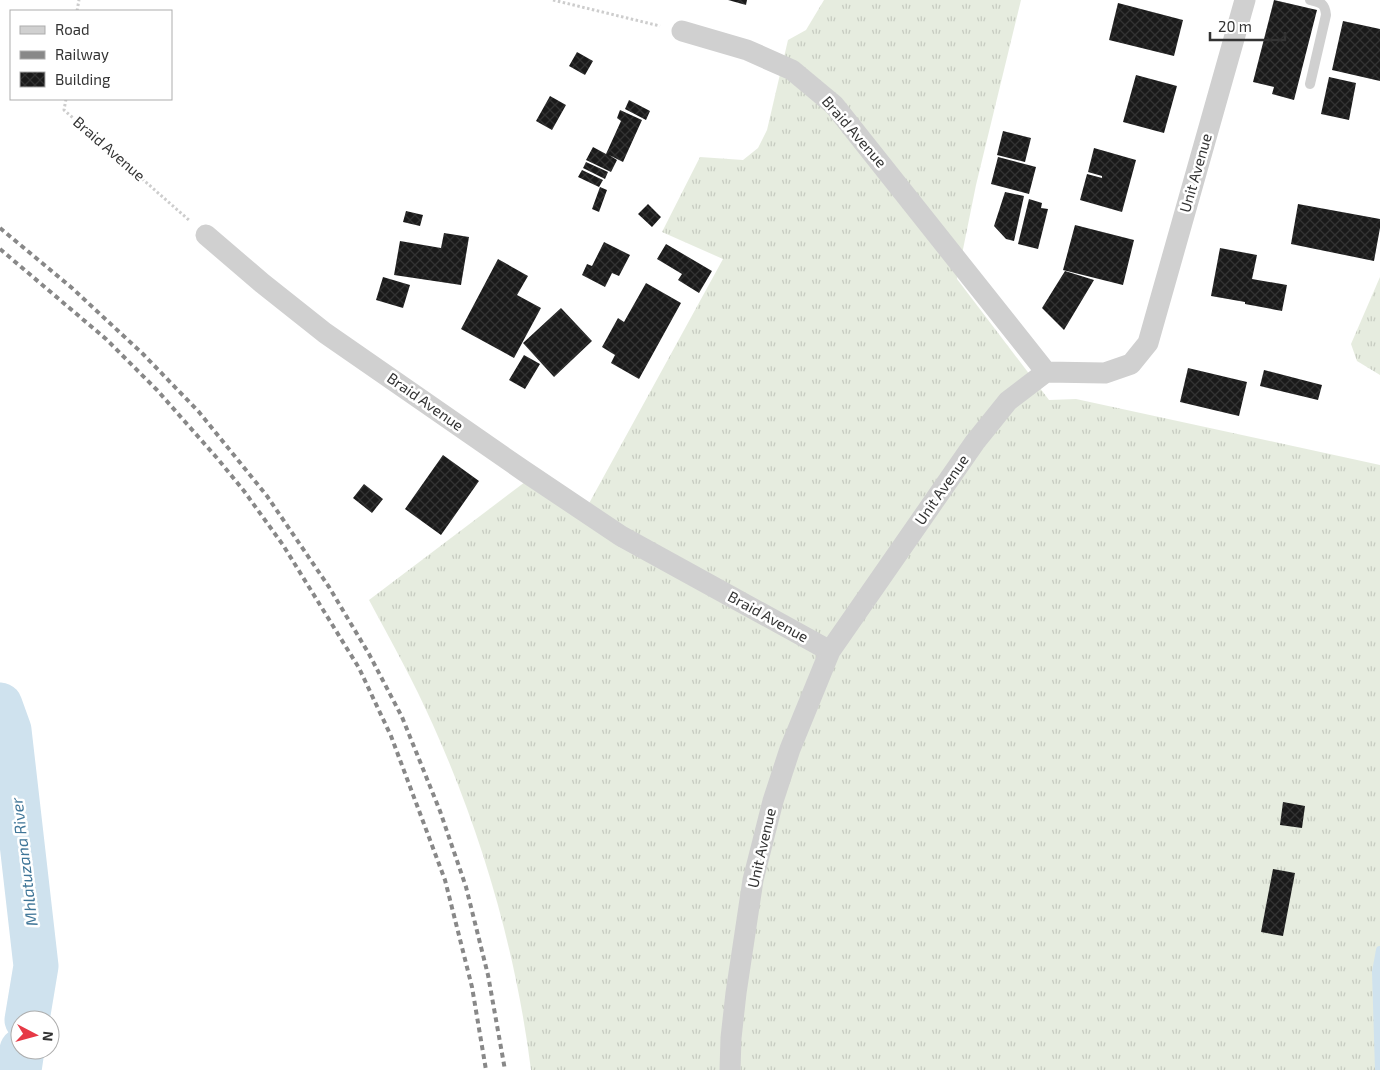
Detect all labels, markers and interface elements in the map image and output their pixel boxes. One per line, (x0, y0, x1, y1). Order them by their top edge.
legend (10, 10, 172, 100)
scale bar (1210, 10, 1285, 42)
text: 20 m (1218, 17, 1252, 35)
text: Road (55, 20, 90, 38)
text: Railway (55, 45, 109, 63)
text: Building (55, 70, 111, 88)
street label: Braid Avenue (819, 92, 891, 171)
street label: Braid Avenue (70, 112, 149, 184)
street label: Unit Avenue (1175, 131, 1215, 214)
street label: Braid Avenue (384, 368, 467, 434)
street label: Unit Avenue (910, 451, 972, 528)
street label: Braid Avenue (725, 587, 812, 646)
water label: Mhlatuzana River (6, 796, 41, 928)
street label: Unit Avenue (743, 806, 779, 889)
north arrow (10, 1010, 60, 1060)
text: N (39, 1030, 57, 1042)

